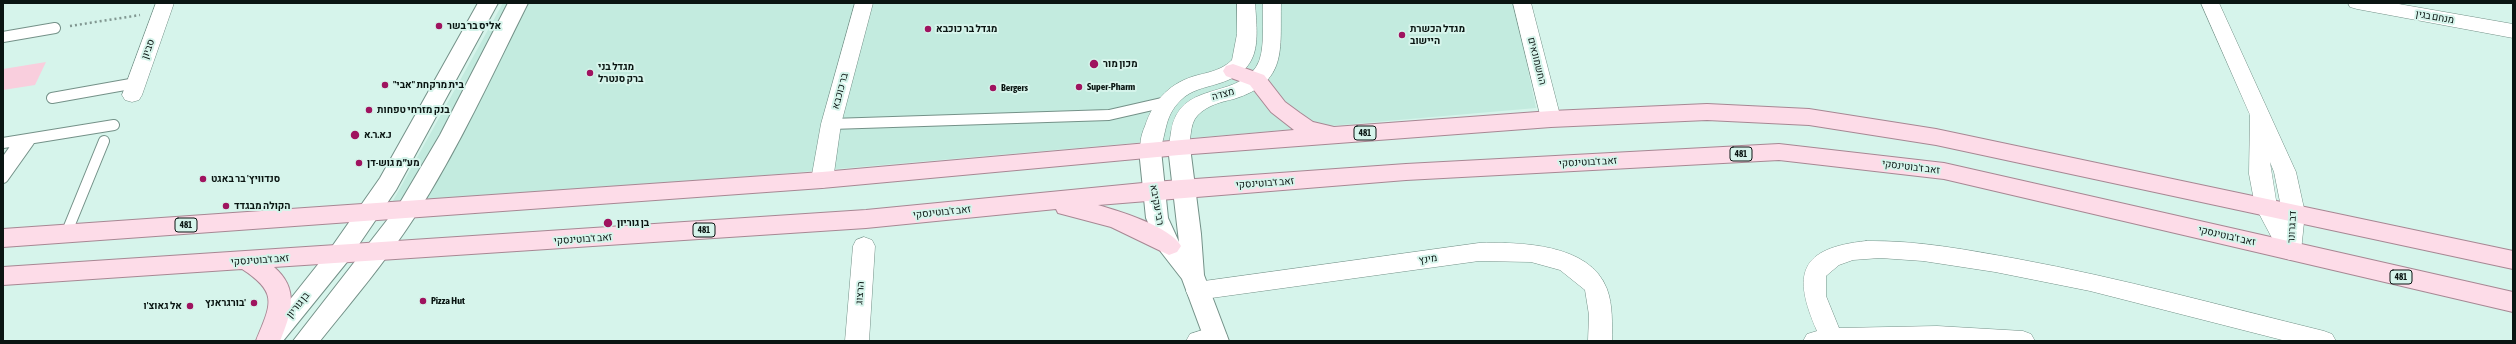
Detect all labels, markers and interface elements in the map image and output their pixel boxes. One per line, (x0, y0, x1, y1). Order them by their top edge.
street label: מנחם בגין (2415, 8, 2455, 26)
place label: אליס בר בשר (447, 20, 501, 32)
marker: אליס בר בשר (434, 21, 444, 31)
place label: מגדל בר כוכבא (936, 23, 997, 35)
place label: מגדל הכשרת היישוב (1410, 23, 1465, 46)
marker: מגדל בר כוכבא (923, 24, 933, 34)
marker: מגדל הכשרת היישוב (1397, 30, 1407, 40)
street label: החשמונאים (1525, 36, 1549, 86)
street label: סביון (139, 37, 157, 61)
marker: מכון מור (1088, 58, 1100, 70)
place label: מכון מור (1103, 58, 1138, 70)
place label: מגדל בני ברק סנטרל (598, 61, 643, 84)
marker: מגדל בני ברק סנטרל (585, 68, 595, 78)
street label: בר כוכבא (829, 72, 851, 110)
place label: "בית מרקחת "אבי (393, 79, 464, 91)
marker: "בית מרקחת "אבי (380, 80, 390, 90)
place label: Super-Pharm (1087, 81, 1135, 93)
place label: Bergers (1001, 82, 1028, 94)
marker: Super-Pharm (1074, 82, 1084, 92)
marker: Bergers (988, 83, 998, 93)
street label: מצדה (1210, 85, 1236, 103)
place label: בנק מזרחי טפחות (377, 104, 450, 116)
marker: בנק מזרחי טפחות (364, 105, 374, 115)
road number: 481 (1354, 126, 1376, 140)
marker: נ.א.ר.א (349, 129, 361, 141)
place label: נ.א.ר.א (364, 129, 392, 141)
road number: 481 (1730, 147, 1752, 161)
street label: זאב ז'בוטינסקי (1559, 154, 1617, 170)
place label: מע״מ גוש-דן (367, 157, 420, 169)
street label: זאב ז'בוטינסקי (1881, 157, 1941, 177)
marker: מע״מ גוש-דן (354, 158, 364, 168)
place label: סנדוויץ' בר באגט (211, 173, 280, 185)
marker: סנדוויץ' בר באגט (198, 174, 208, 184)
street label: זאב ז'בוטינסקי (1235, 175, 1295, 191)
street label: רבי עקיבא (1148, 184, 1166, 226)
place label: הקולה מבגדד (234, 200, 291, 212)
marker: הקולה מבגדד (221, 201, 231, 211)
street label: זאב ז'בוטינסקי (912, 203, 972, 221)
street label: דב גרונר (2285, 211, 2299, 243)
marker: בן גוריון (602, 217, 614, 229)
place label: בן גוריון (617, 217, 649, 229)
road number: 481 (175, 218, 197, 232)
road number: 481 (693, 223, 715, 237)
street label: זאב ז'בוטינסקי (2197, 224, 2257, 248)
street label: זאב ז'בוטינסקי (553, 231, 613, 247)
street label: זאב ז'בוטינסקי (230, 252, 290, 268)
street label: מינץ (1418, 252, 1438, 266)
road number: 481 (2390, 270, 2412, 284)
street label: הרצוג (853, 281, 867, 305)
street label: בן גוריון (284, 290, 312, 320)
place label: Pizza Hut (431, 295, 465, 307)
marker: Pizza Hut (418, 296, 428, 306)
place label: בורגראנץ' (205, 297, 246, 309)
marker: בורגראנץ' (249, 298, 259, 308)
place label: אל גאוצ'ו (144, 300, 182, 312)
marker: אל גאוצ'ו (185, 301, 195, 311)

